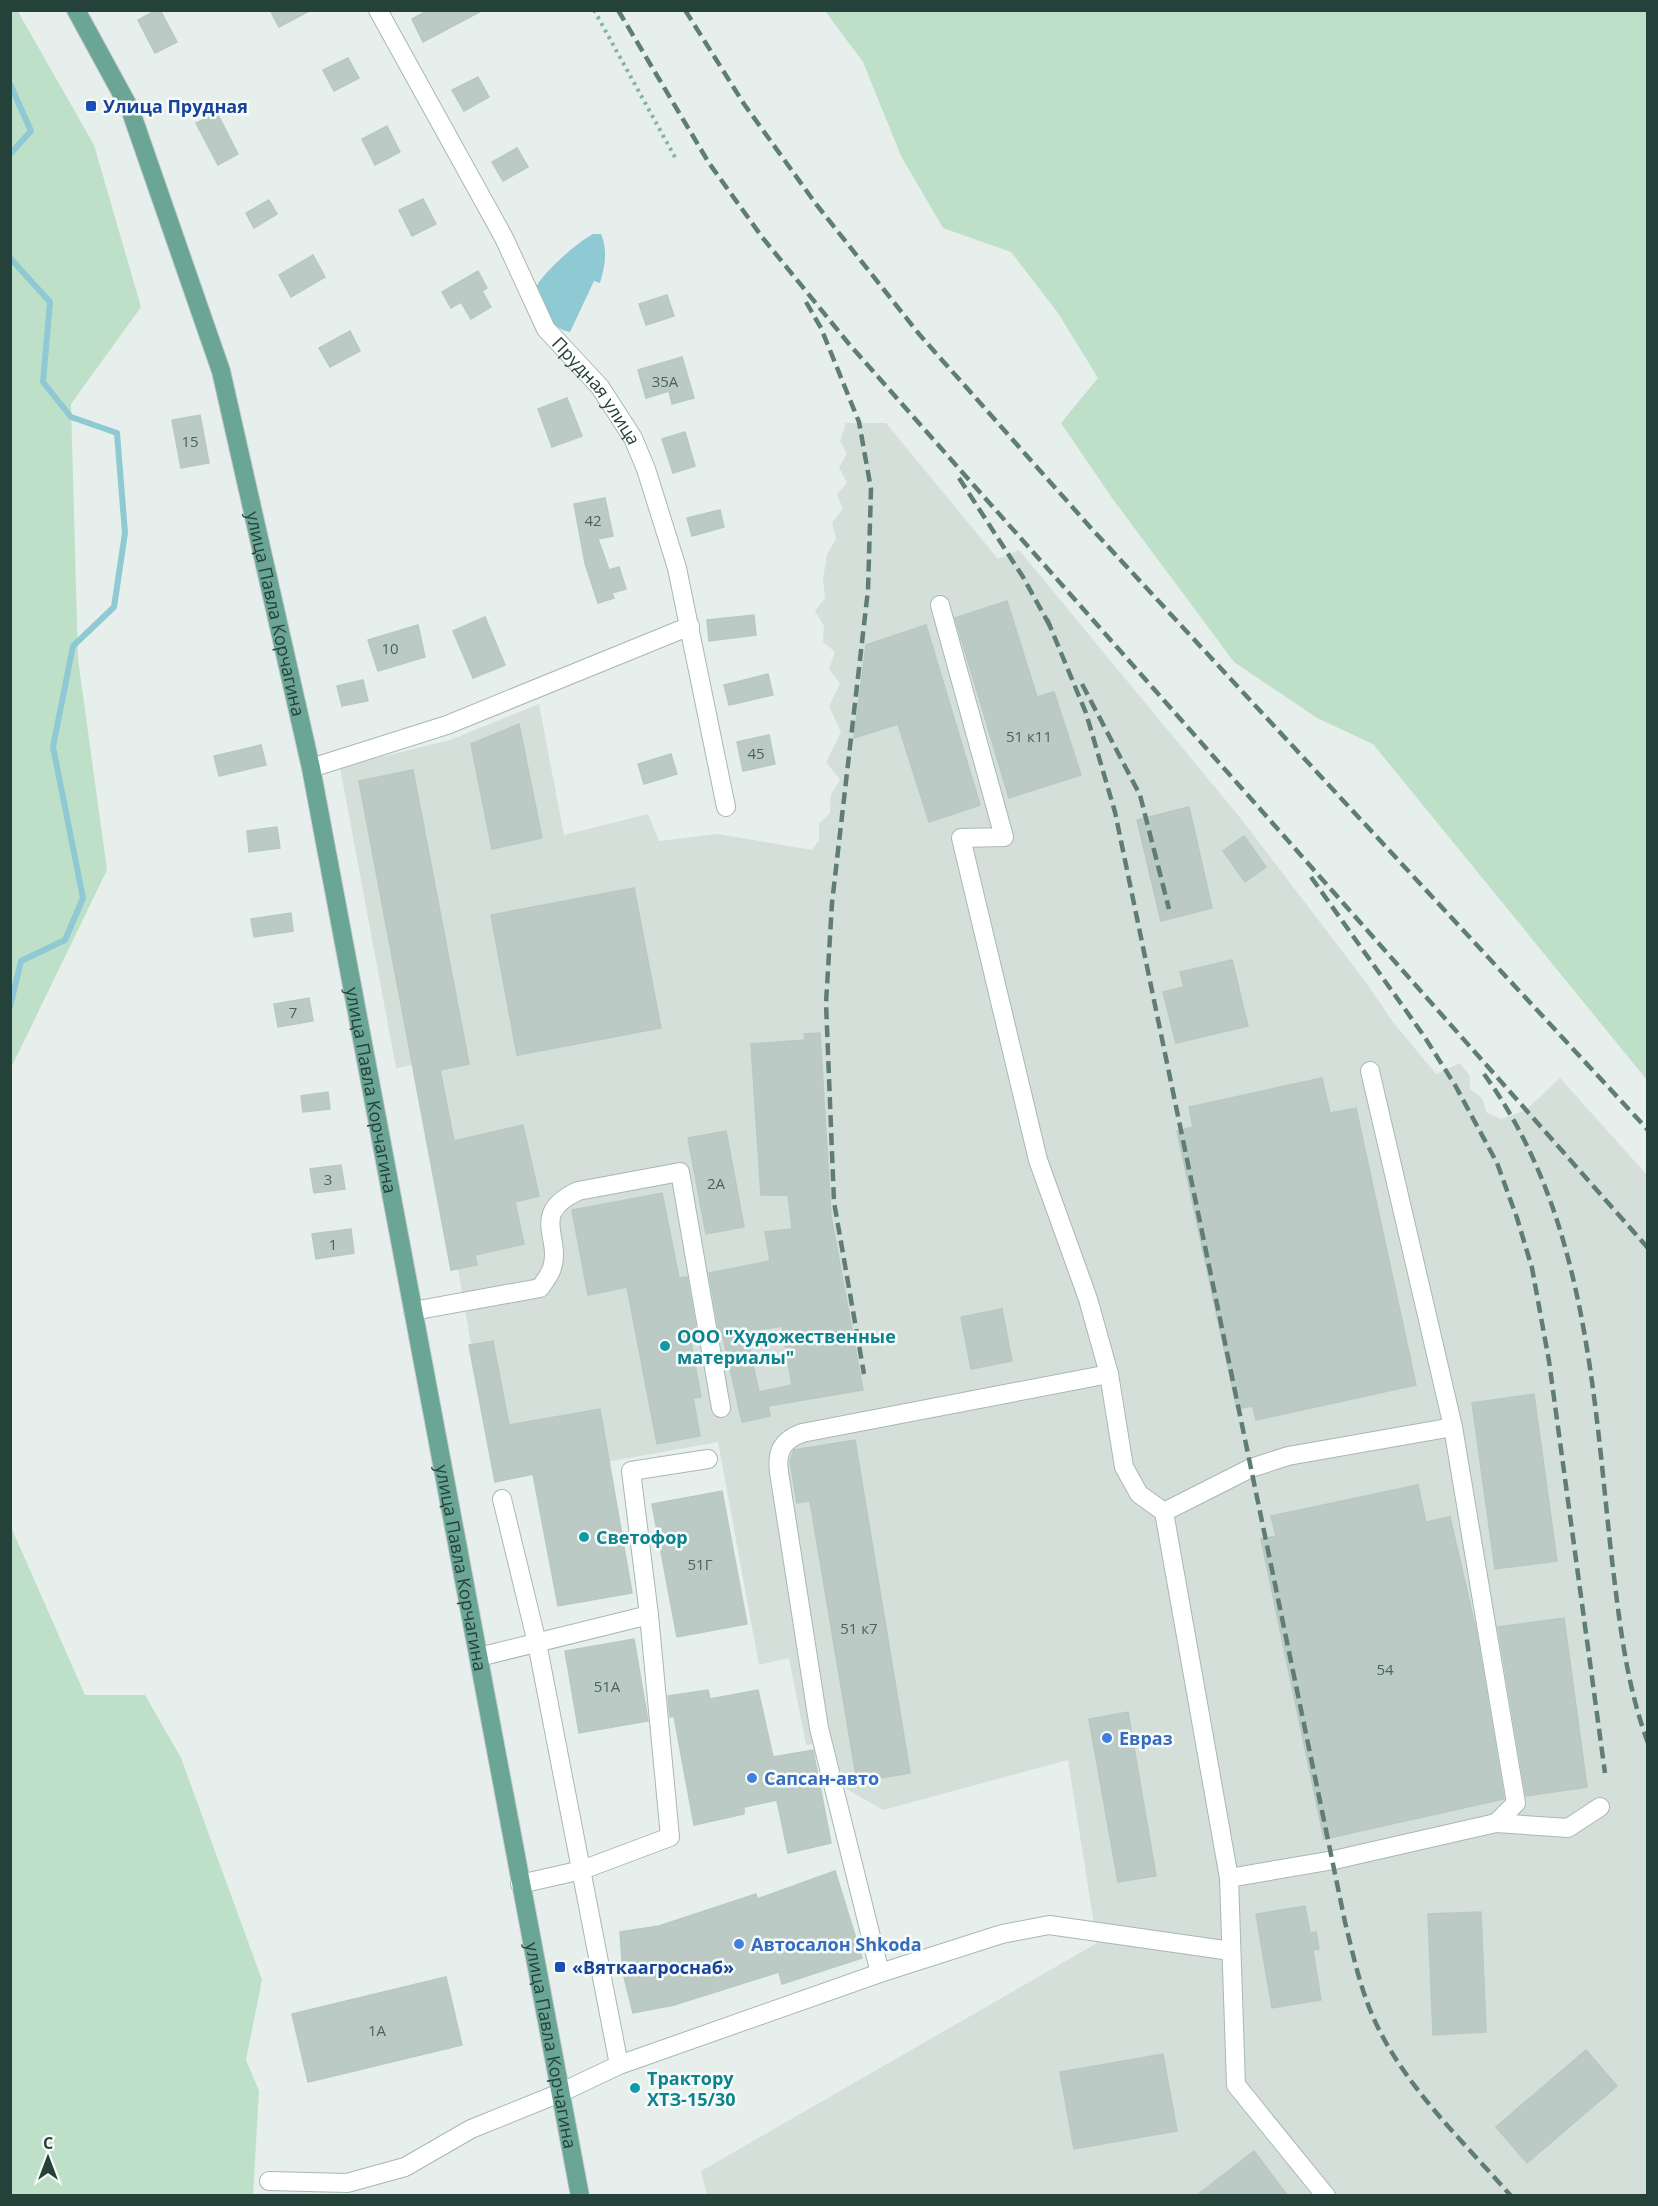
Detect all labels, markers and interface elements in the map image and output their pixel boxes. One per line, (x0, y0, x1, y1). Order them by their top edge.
place label: Улица Прудная (103, 94, 248, 118)
marker: Улица Прудная (84, 99, 98, 113)
street label: Прудная улица (547, 331, 646, 448)
house number: 35А (652, 371, 679, 391)
house number: 15 (181, 431, 199, 451)
street label: улица Павла Корчагина (241, 509, 311, 719)
house number: 42 (584, 510, 602, 530)
house number: 10 (381, 638, 399, 658)
house number: 51 к11 (1006, 726, 1052, 746)
house number: 45 (747, 743, 765, 763)
street label: улица Павла Корчагина (340, 985, 403, 1195)
house number: 7 (289, 1002, 297, 1022)
house number: 3 (324, 1169, 332, 1189)
house number: 2А (707, 1173, 726, 1193)
house number: 1 (329, 1234, 337, 1254)
place label: ООО "Художественные материалы" (677, 1324, 896, 1369)
marker: ООО "Художественные материалы" (658, 1339, 672, 1353)
street label: улица Павла Корчагина (430, 1462, 493, 1673)
place label: Светофор (596, 1525, 688, 1549)
marker: Светофор (577, 1530, 591, 1544)
house number: 51Г (688, 1554, 713, 1574)
house number: 51 к7 (840, 1618, 878, 1638)
house number: 54 (1376, 1659, 1394, 1679)
house number: 51А (594, 1676, 621, 1696)
place label: Евраз (1119, 1726, 1173, 1750)
marker: Евраз (1100, 1731, 1114, 1745)
place label: Сапсан-авто (764, 1766, 879, 1790)
marker: Сапсан-авто (745, 1771, 759, 1785)
place label: Автосалон Shkoda (751, 1932, 922, 1956)
marker: Автосалон Shkoda (732, 1937, 746, 1951)
street label: улица Павла Корчагина (520, 1940, 583, 2151)
place label: «Вяткаагроснаб» (572, 1955, 734, 1979)
marker: «Вяткаагроснаб» (553, 1960, 567, 1974)
house number: 1А (368, 2020, 387, 2040)
place label: Трактору ХТЗ-15/30 (647, 2066, 736, 2111)
marker: Трактору ХТЗ-15/30 (628, 2081, 642, 2095)
north arrow (18, 2128, 78, 2188)
text: С (43, 2132, 53, 2154)

